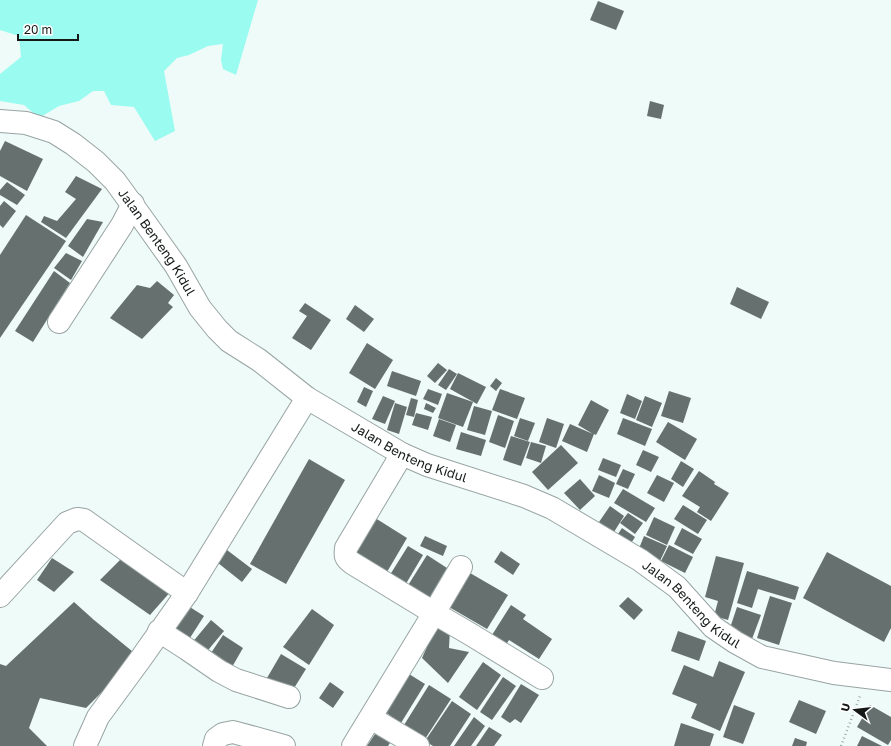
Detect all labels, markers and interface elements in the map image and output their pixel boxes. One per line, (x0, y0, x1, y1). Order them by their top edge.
scale bar (18, 16, 78, 42)
text: 20 m (24, 22, 52, 37)
street label: Jalan Benteng Kidul (115, 185, 199, 298)
street label: Jalan Benteng Kidul (349, 418, 469, 485)
street label: Jalan Benteng Kidul (639, 557, 743, 651)
north arrow (835, 690, 875, 730)
text: U (838, 702, 852, 713)

